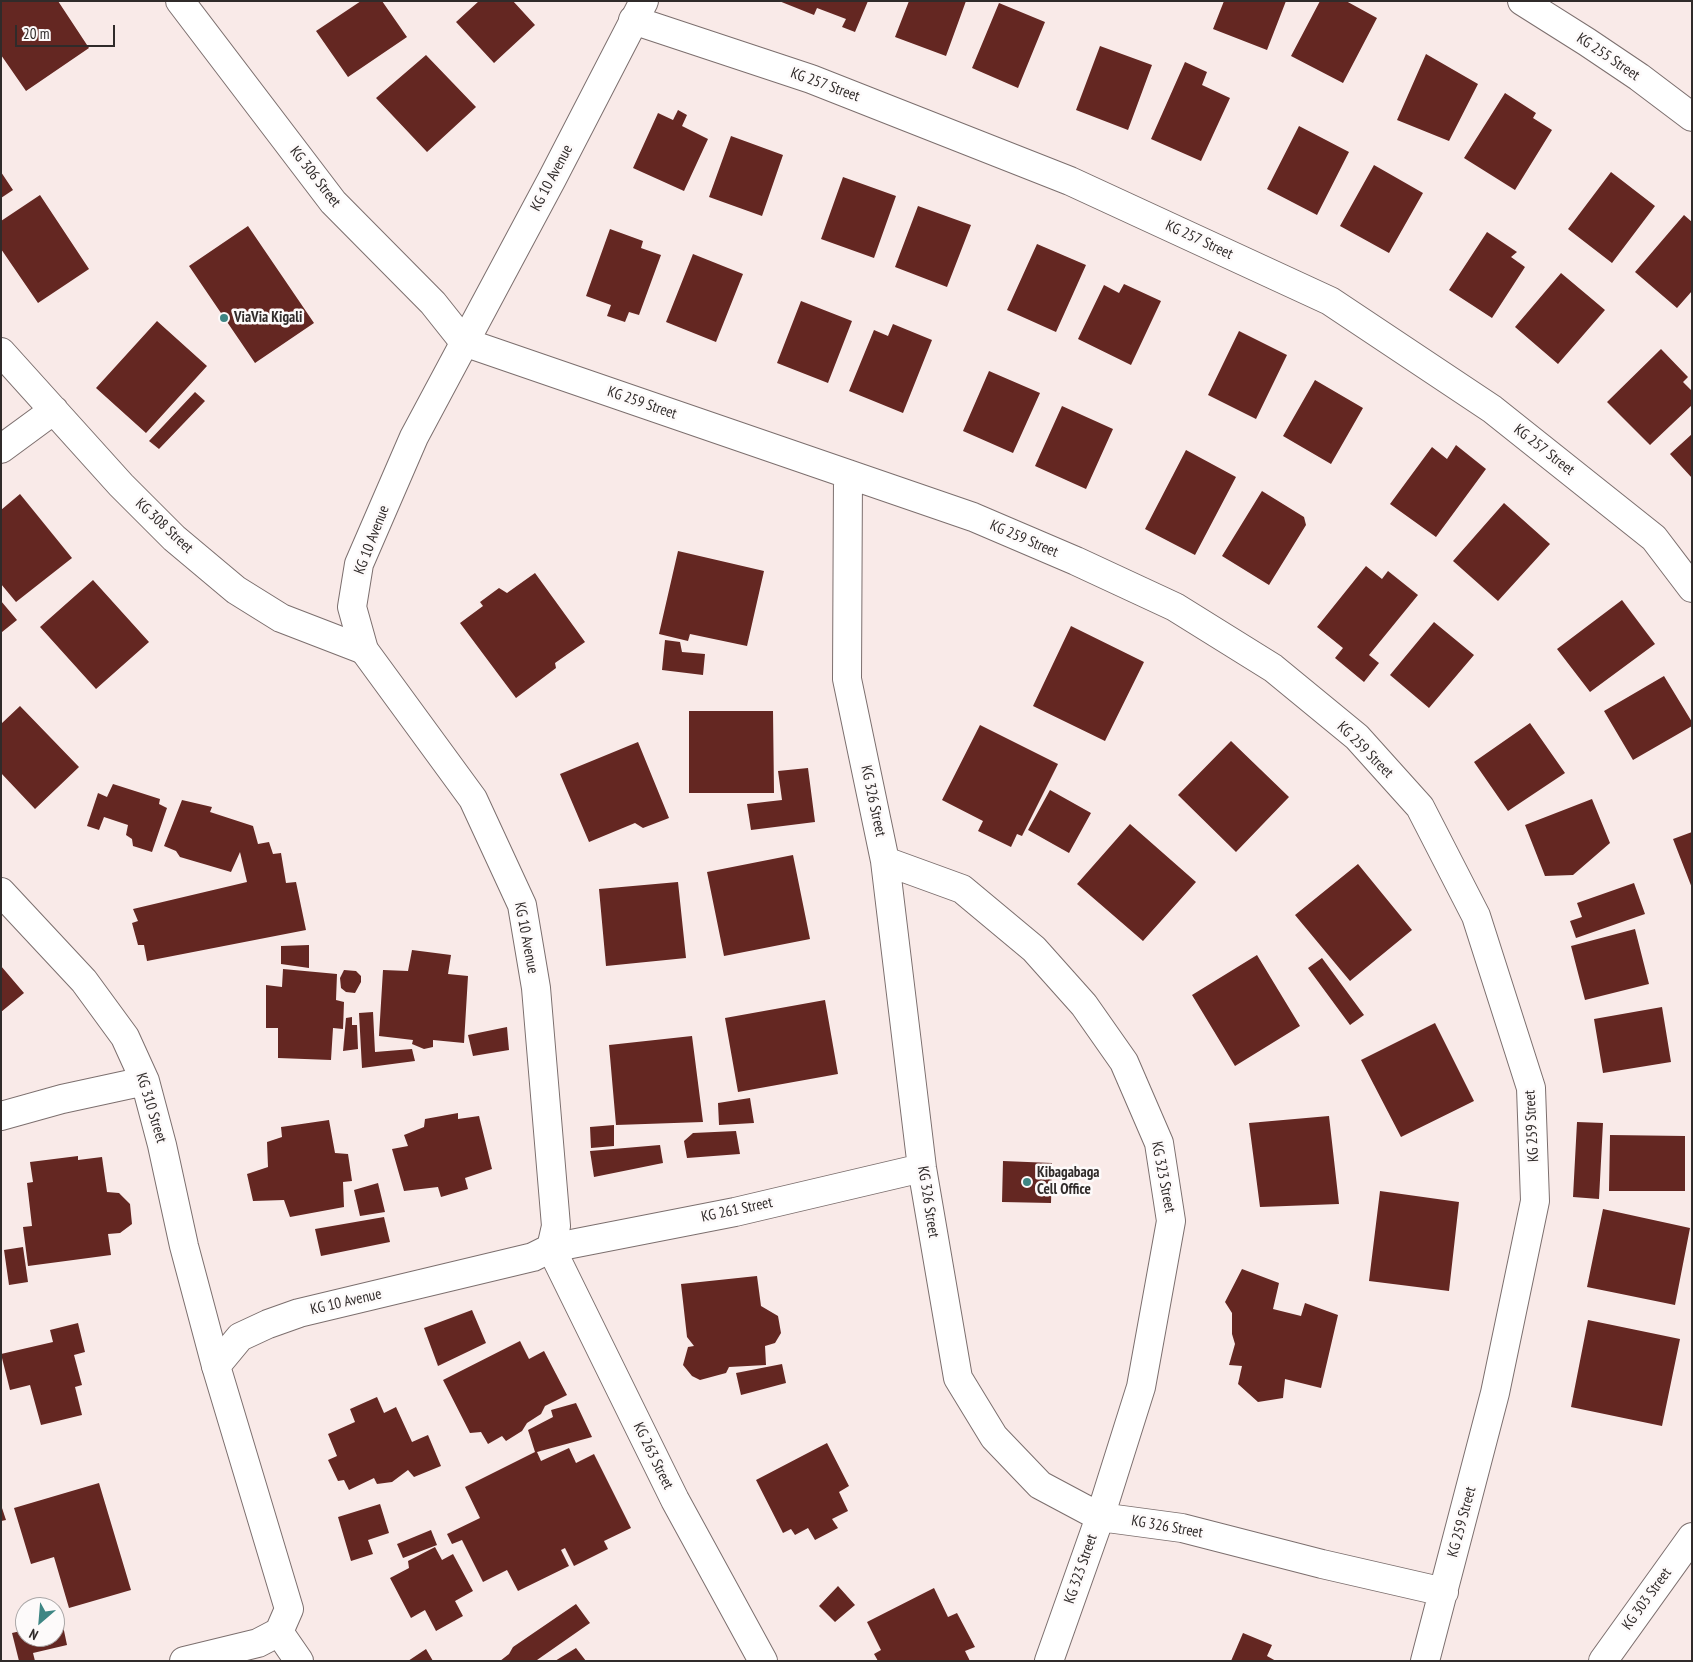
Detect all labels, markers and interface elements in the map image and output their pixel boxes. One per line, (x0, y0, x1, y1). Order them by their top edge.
scale bar (18, 15, 118, 47)
text: 20 m (23, 24, 49, 43)
street label: KG 255 Street (1573, 29, 1643, 85)
street label: KG 257 Street (788, 64, 862, 106)
street label: KG 10 Avenue (527, 142, 577, 214)
street label: KG 306 Street (286, 143, 344, 211)
street label: KG 257 Street (1163, 217, 1235, 263)
place label: ViaVia Kigali (234, 309, 302, 327)
marker: ViaVia Kigali (218, 312, 230, 324)
street label: KG 259 Street (605, 383, 679, 423)
street label: KG 257 Street (1510, 421, 1578, 479)
street label: KG 308 Street (131, 495, 197, 557)
street label: KG 10 Avenue (351, 503, 393, 577)
street label: KG 259 Street (987, 517, 1061, 561)
street label: KG 259 Street (1333, 718, 1397, 782)
street label: KG 326 Street (857, 764, 889, 838)
street label: KG 10 Avenue (510, 901, 542, 975)
street label: KG 310 Street (132, 1071, 170, 1145)
street label: KG 259 Street (1521, 1090, 1543, 1162)
street label: KG 323 Street (1147, 1140, 1179, 1214)
place label: Kibagabaga Cell Office (1037, 1164, 1100, 1199)
street label: KG 326 Street (913, 1165, 943, 1239)
marker: Kibagabaga Cell Office (1021, 1176, 1033, 1188)
street label: KG 261 Street (700, 1194, 774, 1226)
street label: KG 10 Avenue (309, 1285, 383, 1319)
street label: KG 263 Street (629, 1420, 677, 1492)
street label: KG 259 Street (1444, 1485, 1480, 1559)
street label: KG 326 Street (1130, 1512, 1204, 1542)
street label: KG 323 Street (1061, 1532, 1101, 1606)
street label: KG 303 Street (1619, 1565, 1675, 1633)
north arrow (15, 1597, 65, 1647)
text: N (26, 1625, 41, 1644)

